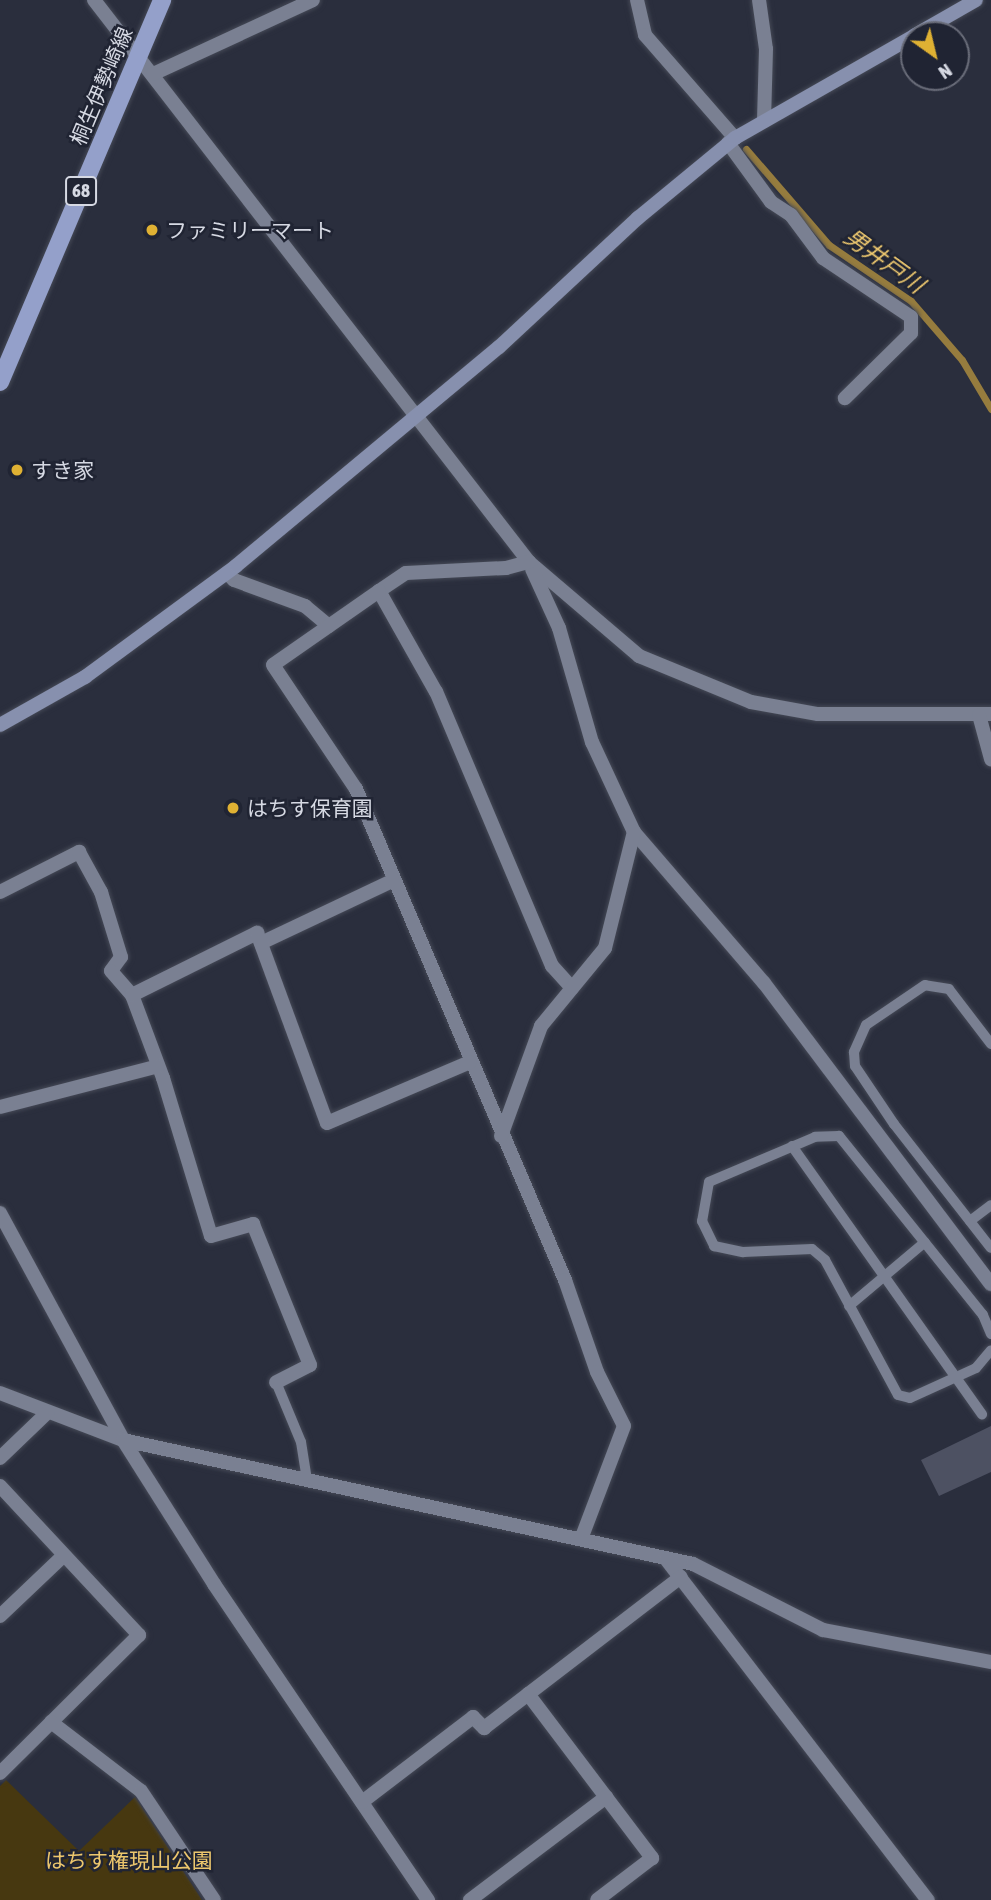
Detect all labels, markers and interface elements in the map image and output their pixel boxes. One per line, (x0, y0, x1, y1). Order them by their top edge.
north arrow (900, 21, 970, 91)
street label: 桐生伊勢崎線 (65, 23, 137, 149)
text: N (935, 59, 956, 84)
road number: 68 (64, 176, 98, 206)
place label: ファミリーマート (166, 217, 334, 243)
marker: ファミリーマート (144, 222, 160, 238)
water label: 男井戸川 (839, 223, 929, 299)
place label: すき家 (31, 457, 94, 483)
marker: すき家 (9, 462, 25, 478)
place label: はちす保育園 (247, 795, 373, 821)
marker: はちす保育園 (225, 800, 241, 816)
park label: はちす権現山公園 (45, 1847, 213, 1873)

